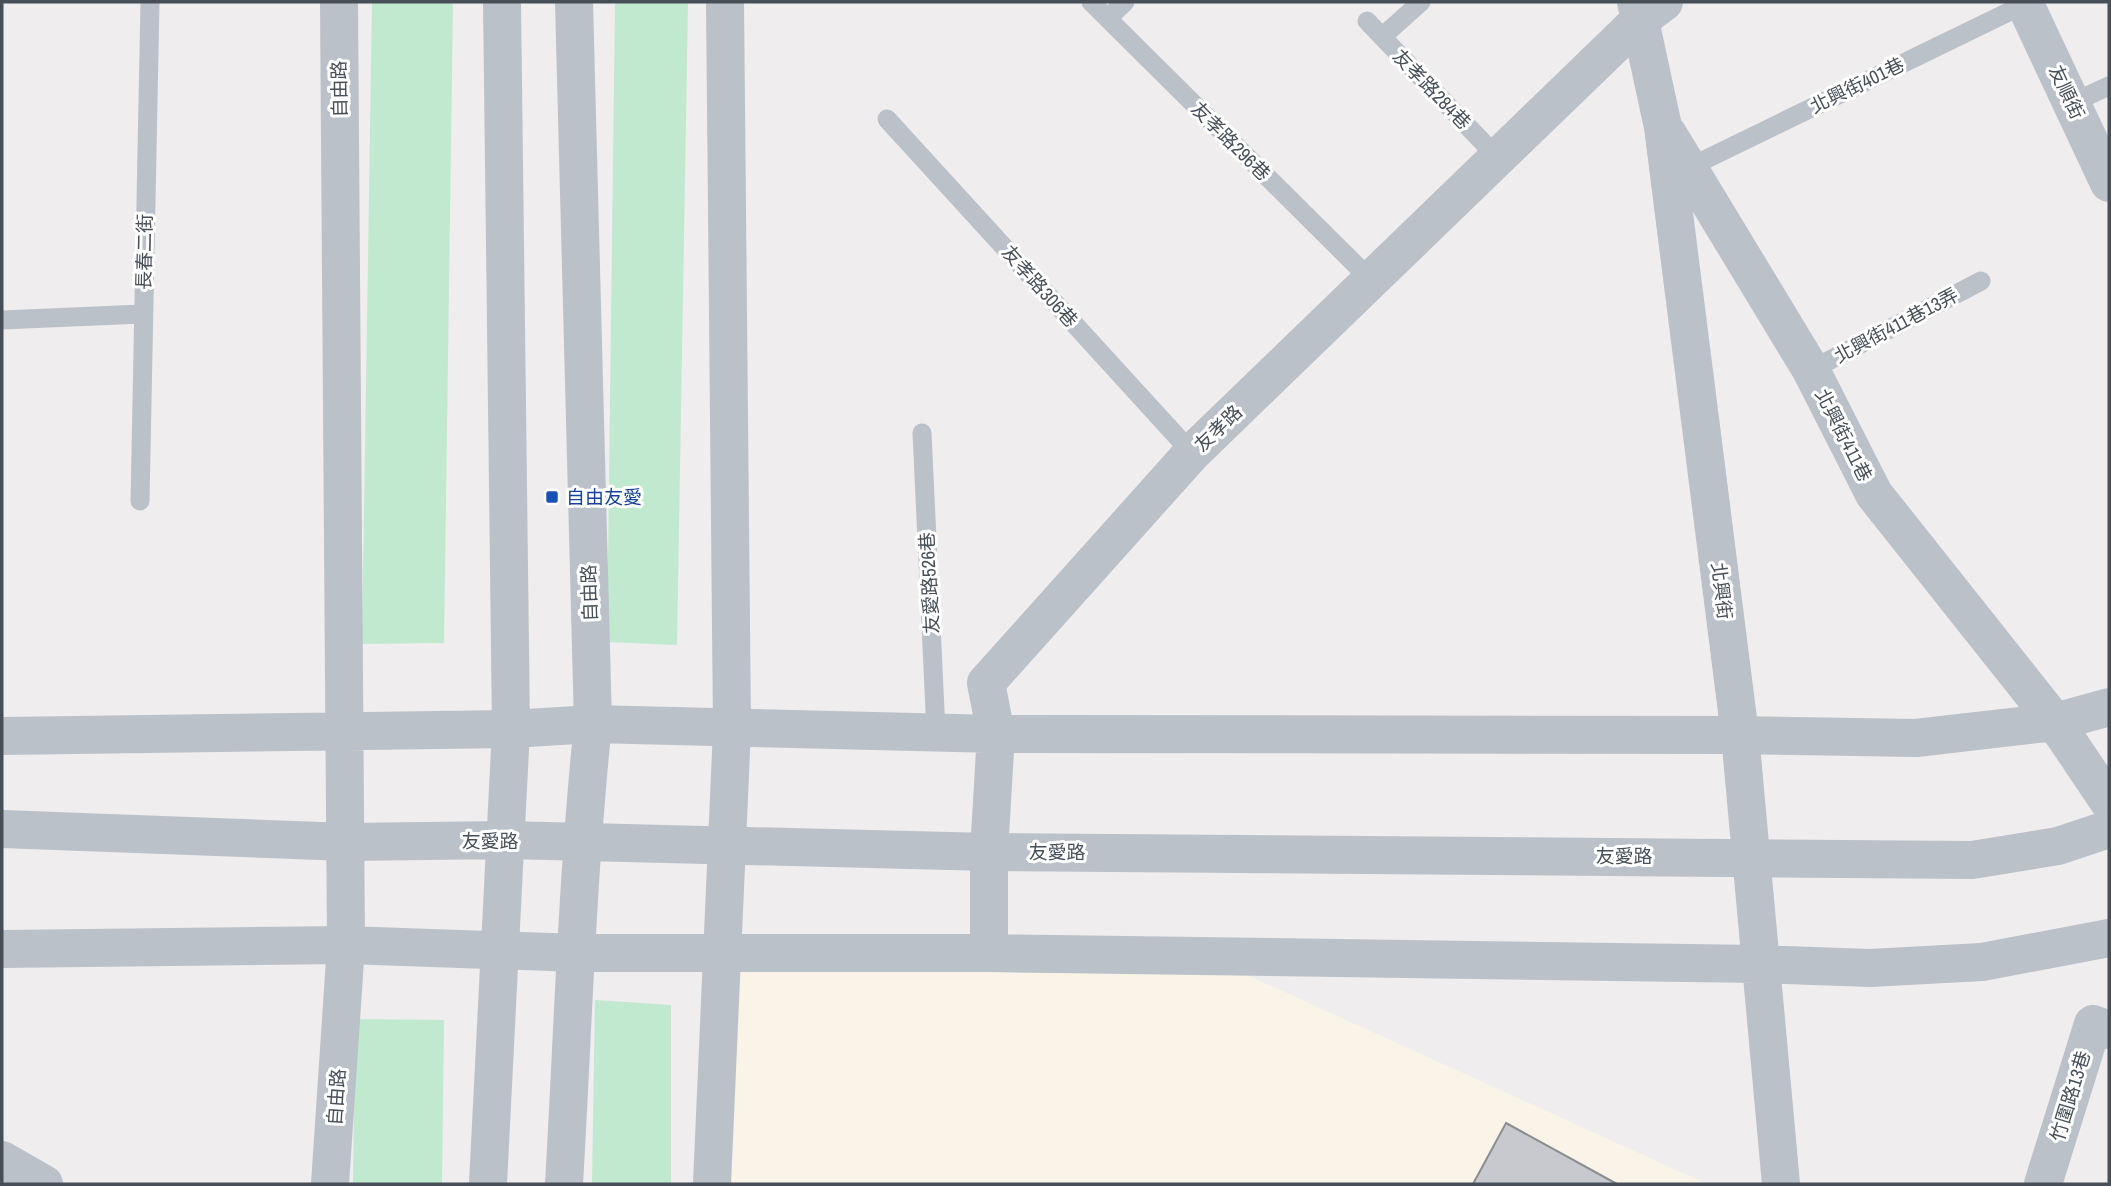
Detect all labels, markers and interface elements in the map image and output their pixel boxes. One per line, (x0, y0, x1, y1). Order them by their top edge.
street label: 友孝路284巷 (1387, 43, 1477, 135)
street label: 北興街401巷 (1805, 51, 1909, 119)
street label: 自由路 (326, 60, 352, 118)
street label: 友順街 (2043, 61, 2091, 123)
street label: 友孝路296巷 (1186, 96, 1276, 186)
street label: 長春二街 (130, 214, 158, 290)
street label: 友孝路306巷 (996, 239, 1084, 333)
street label: 北興街411巷13弄 (1829, 281, 1963, 369)
street label: 北興街411巷 (1810, 384, 1878, 486)
street label: 友孝路 (1188, 399, 1248, 457)
place label: 自由友愛 (566, 484, 642, 510)
marker: 自由友愛 (544, 489, 560, 505)
street label: 友愛路526巷 (913, 531, 945, 635)
street label: 北興街 (1706, 561, 1738, 621)
street label: 自由路 (575, 564, 603, 622)
street label: 友愛路 (461, 828, 519, 854)
street label: 友愛路 (1028, 839, 1086, 865)
street label: 友愛路 (1595, 843, 1653, 869)
street label: 竹圍路13巷 (2044, 1048, 2096, 1144)
street label: 自由路 (321, 1068, 351, 1126)

